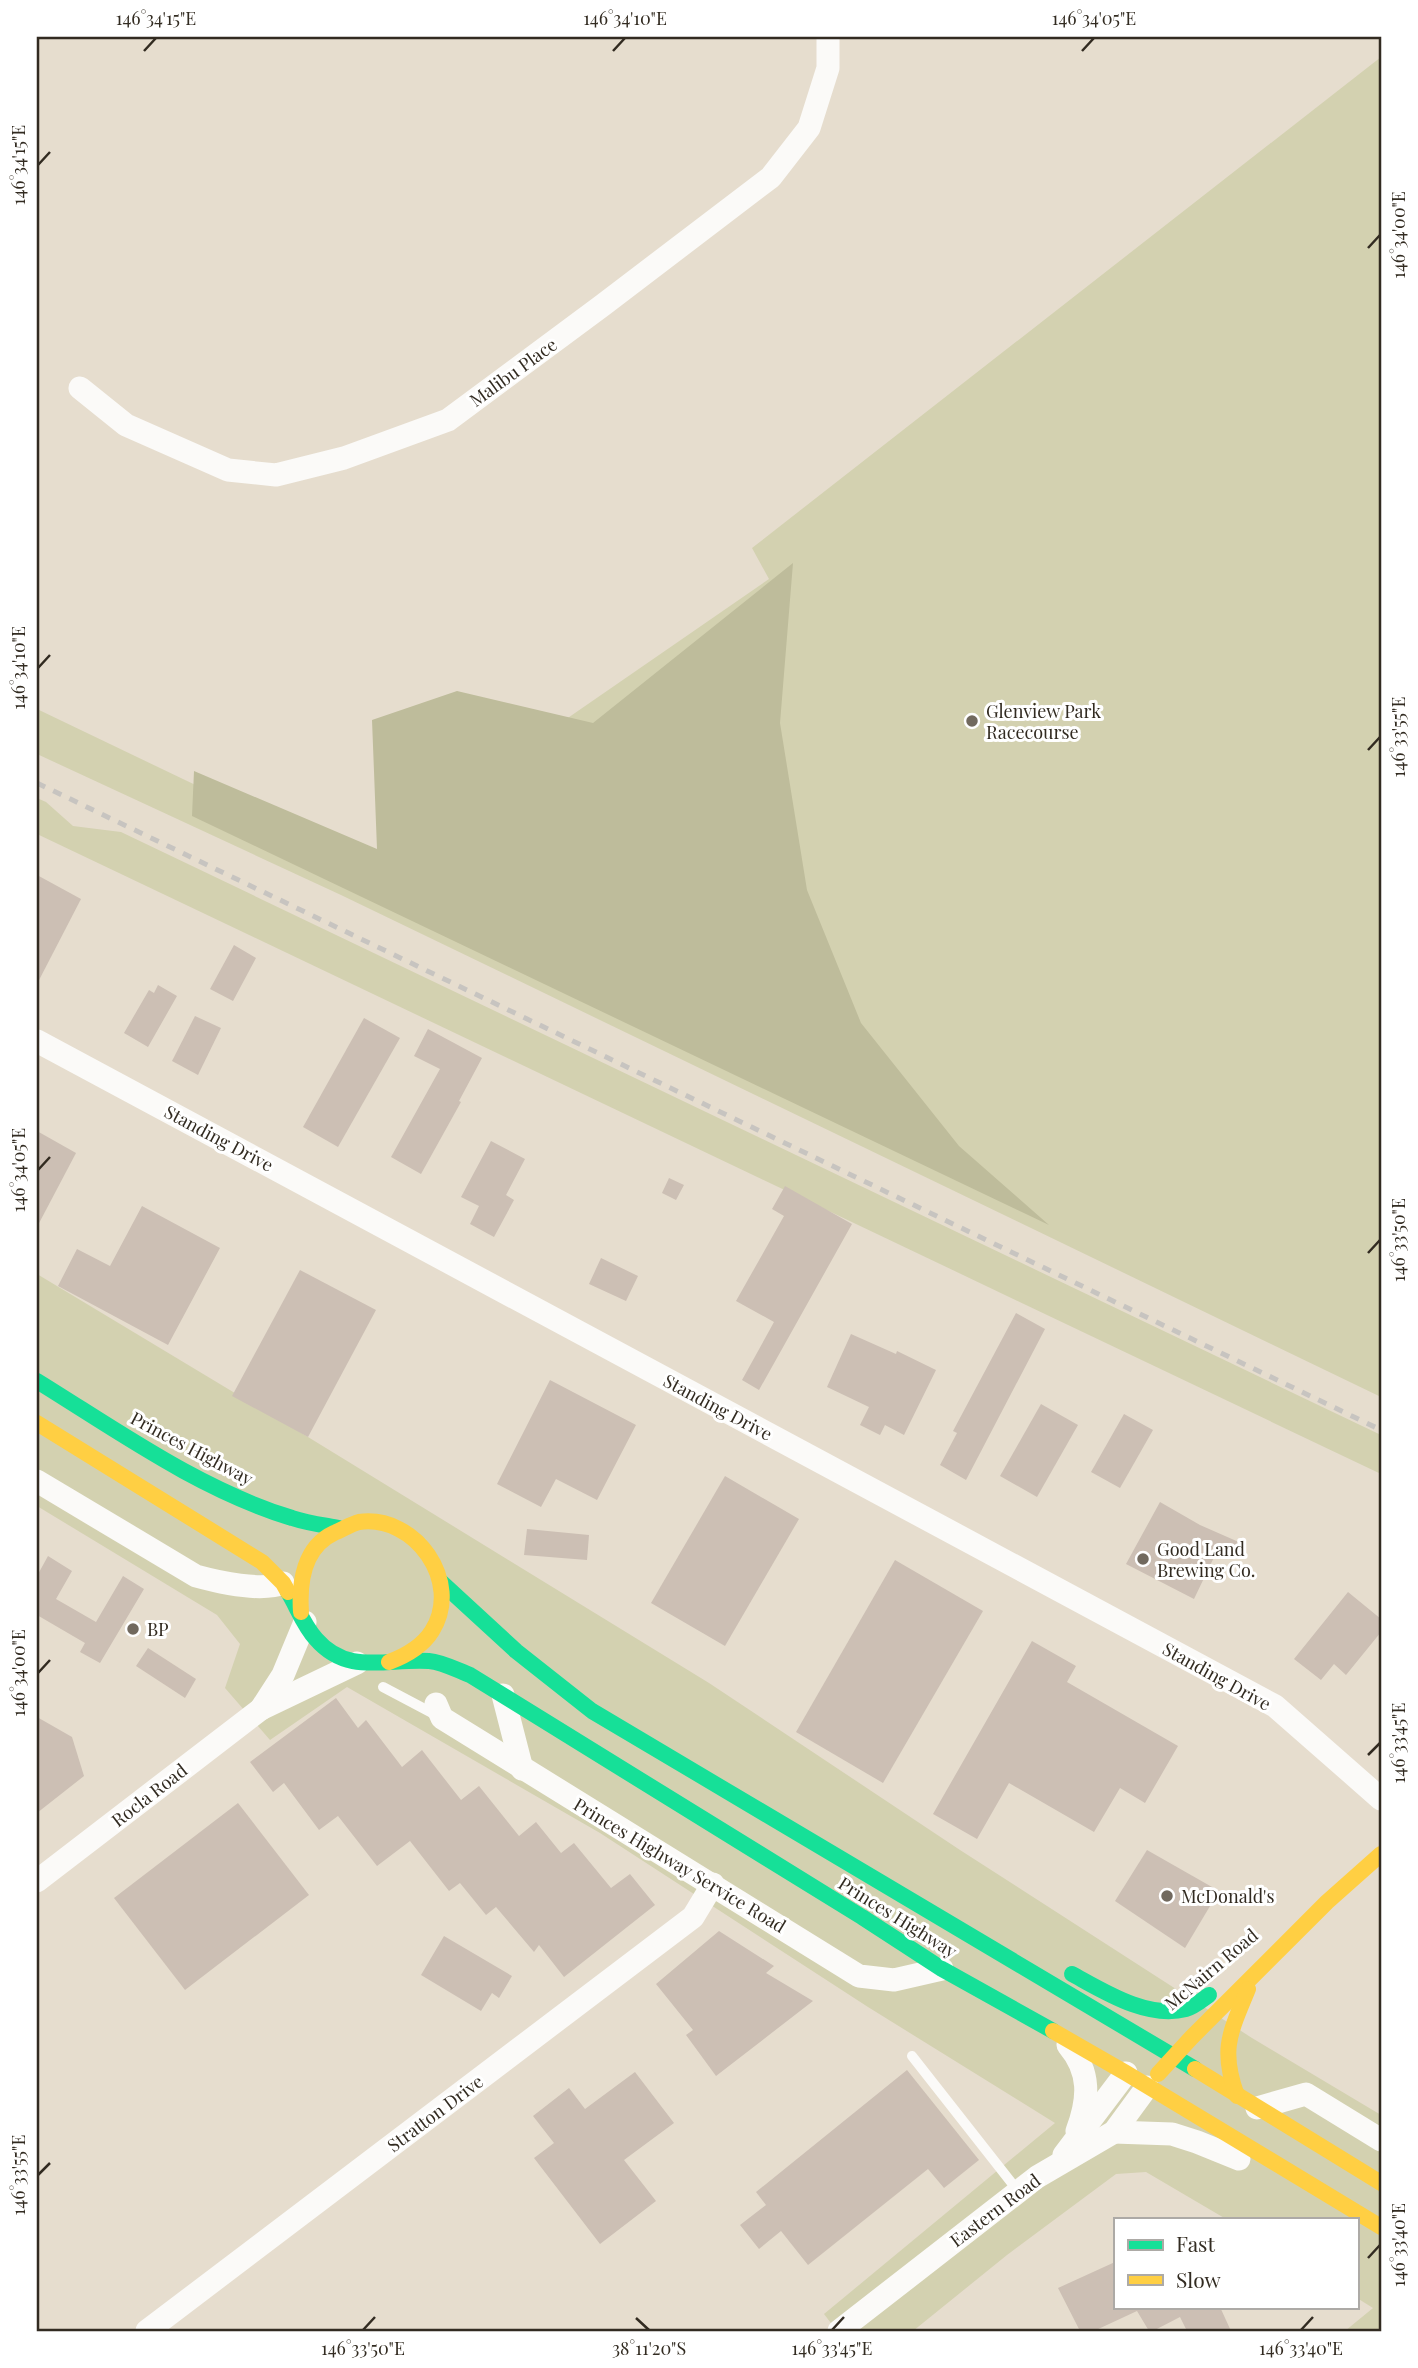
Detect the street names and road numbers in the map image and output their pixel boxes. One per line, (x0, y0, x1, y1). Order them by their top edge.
street label: Malibu Place (465, 332, 561, 412)
street label: Standing Drive (160, 1099, 278, 1177)
street label: Standing Drive (659, 1368, 777, 1446)
street label: Princes Highway (127, 1406, 257, 1490)
street label: Standing Drive (1159, 1636, 1275, 1716)
street label: Rocla Road (106, 1758, 192, 1832)
street label: Princes Highway Service Road (569, 1792, 791, 1938)
street label: Princes Highway (834, 1871, 962, 1963)
street label: McNairn Road (1159, 1923, 1263, 2015)
street label: Stratton Drive (382, 2069, 488, 2157)
street label: Eastern Road (945, 2168, 1046, 2252)

